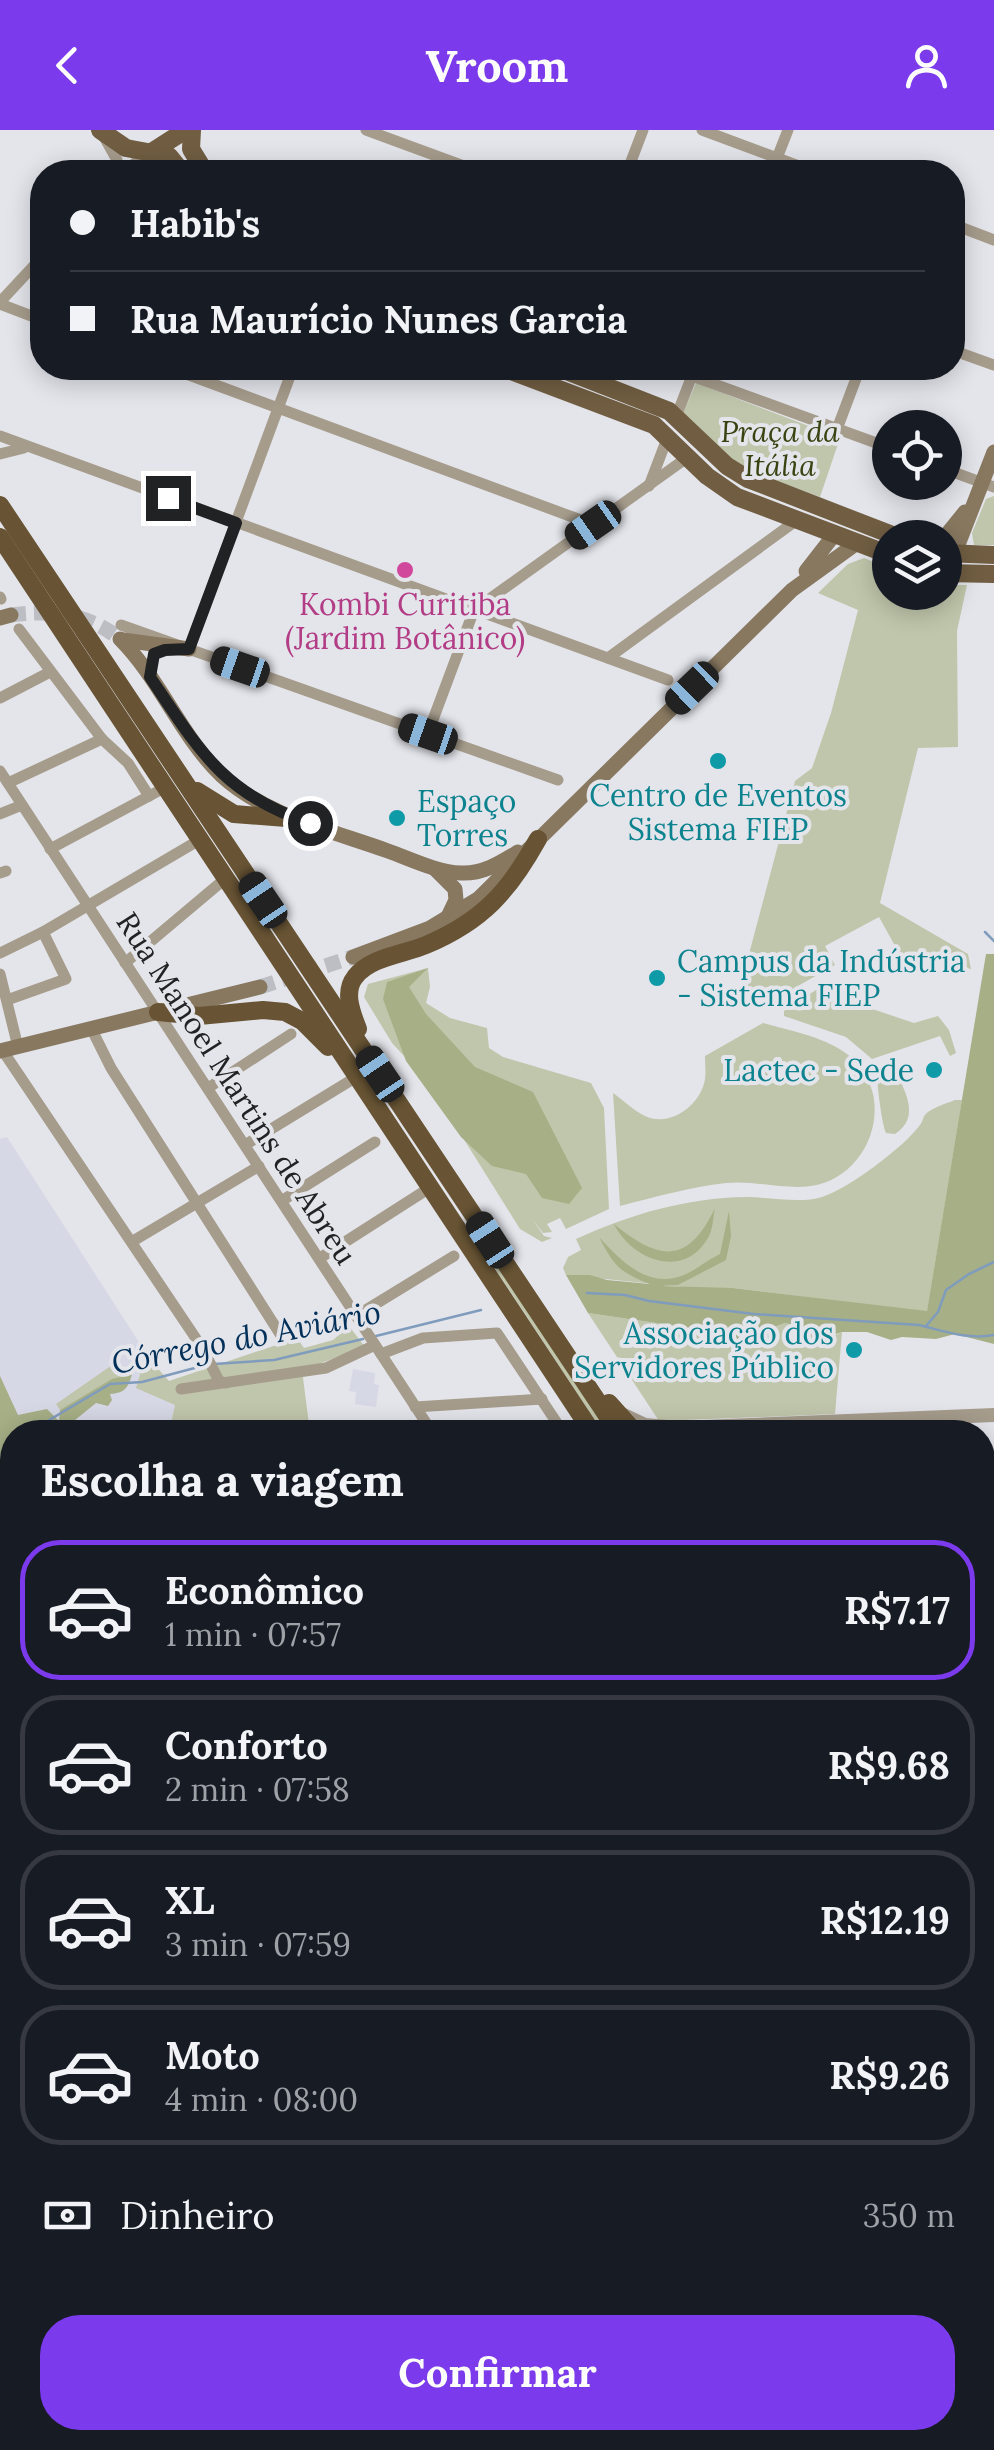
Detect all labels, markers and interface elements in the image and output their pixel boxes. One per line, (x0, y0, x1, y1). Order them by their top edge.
text: Vroom (426, 37, 568, 94)
icon: back (40, 38, 95, 93)
icon: person (899, 38, 954, 93)
text: Habib's (130, 199, 260, 247)
text: Rua Maurício Nunes Garcia (130, 295, 627, 343)
map controls (872, 410, 962, 610)
button: locate (872, 410, 962, 500)
park label: Praça da Itália (720, 412, 840, 484)
route end (146, 476, 191, 521)
car (560, 496, 626, 554)
button: layers (872, 520, 962, 610)
marker: Kombi Curitiba (Jardim Botânico) (394, 559, 416, 581)
place label: Kombi Curitiba (Jardim Botânico) (285, 585, 525, 658)
car (207, 643, 273, 691)
car (660, 656, 724, 720)
car (395, 710, 461, 758)
marker: Centro de Eventos Sistema FIEP (707, 750, 729, 772)
place label: Centro de Eventos Sistema FIEP (589, 776, 847, 848)
place label: Espaço Torres (417, 782, 516, 854)
route start (288, 801, 333, 846)
marker: Espaço Torres (386, 807, 408, 829)
car (234, 867, 292, 933)
street label: Rua Manoel Martins de Abreu (109, 905, 365, 1271)
place label: Campus da Indústria - Sistema FIEP (677, 942, 965, 1014)
marker: Campus da Indústria - Sistema FIEP (646, 967, 668, 989)
car (351, 1041, 409, 1107)
place label: Lactec - Sede (723, 1051, 914, 1089)
marker: Lactec - Sede (923, 1059, 945, 1081)
car (461, 1207, 519, 1273)
water label: Córrego do Aviário (108, 1291, 384, 1383)
place label: Associação dos Servidores Público (574, 1314, 834, 1386)
marker: Associação dos Servidores Público (843, 1339, 865, 1361)
text: Escolha a viagem (40, 1451, 404, 1508)
icon: car (45, 1565, 135, 1655)
text: Econômico (165, 1566, 364, 1614)
text: R$7.17 (844, 1586, 950, 1634)
text: 1 min · 07:57 (165, 1614, 341, 1655)
icon: car (45, 1720, 135, 1810)
text: Conforto (165, 1721, 328, 1769)
text: R$9.68 (828, 1741, 950, 1789)
text: 2 min · 07:58 (165, 1769, 350, 1810)
icon: car (45, 1875, 135, 1965)
text: XL (165, 1876, 215, 1924)
text: R$12.19 (820, 1896, 950, 1944)
text: 3 min · 07:59 (165, 1924, 351, 1965)
icon: car (45, 2030, 135, 2120)
text: Moto (165, 2031, 260, 2079)
text: R$9.26 (829, 2051, 950, 2099)
text: 4 min · 08:00 (165, 2079, 358, 2120)
icon: cash (40, 2188, 95, 2243)
text: Dinheiro (120, 2191, 275, 2239)
text: 350 m (863, 2195, 955, 2236)
button: Confirmar (40, 2315, 955, 2430)

